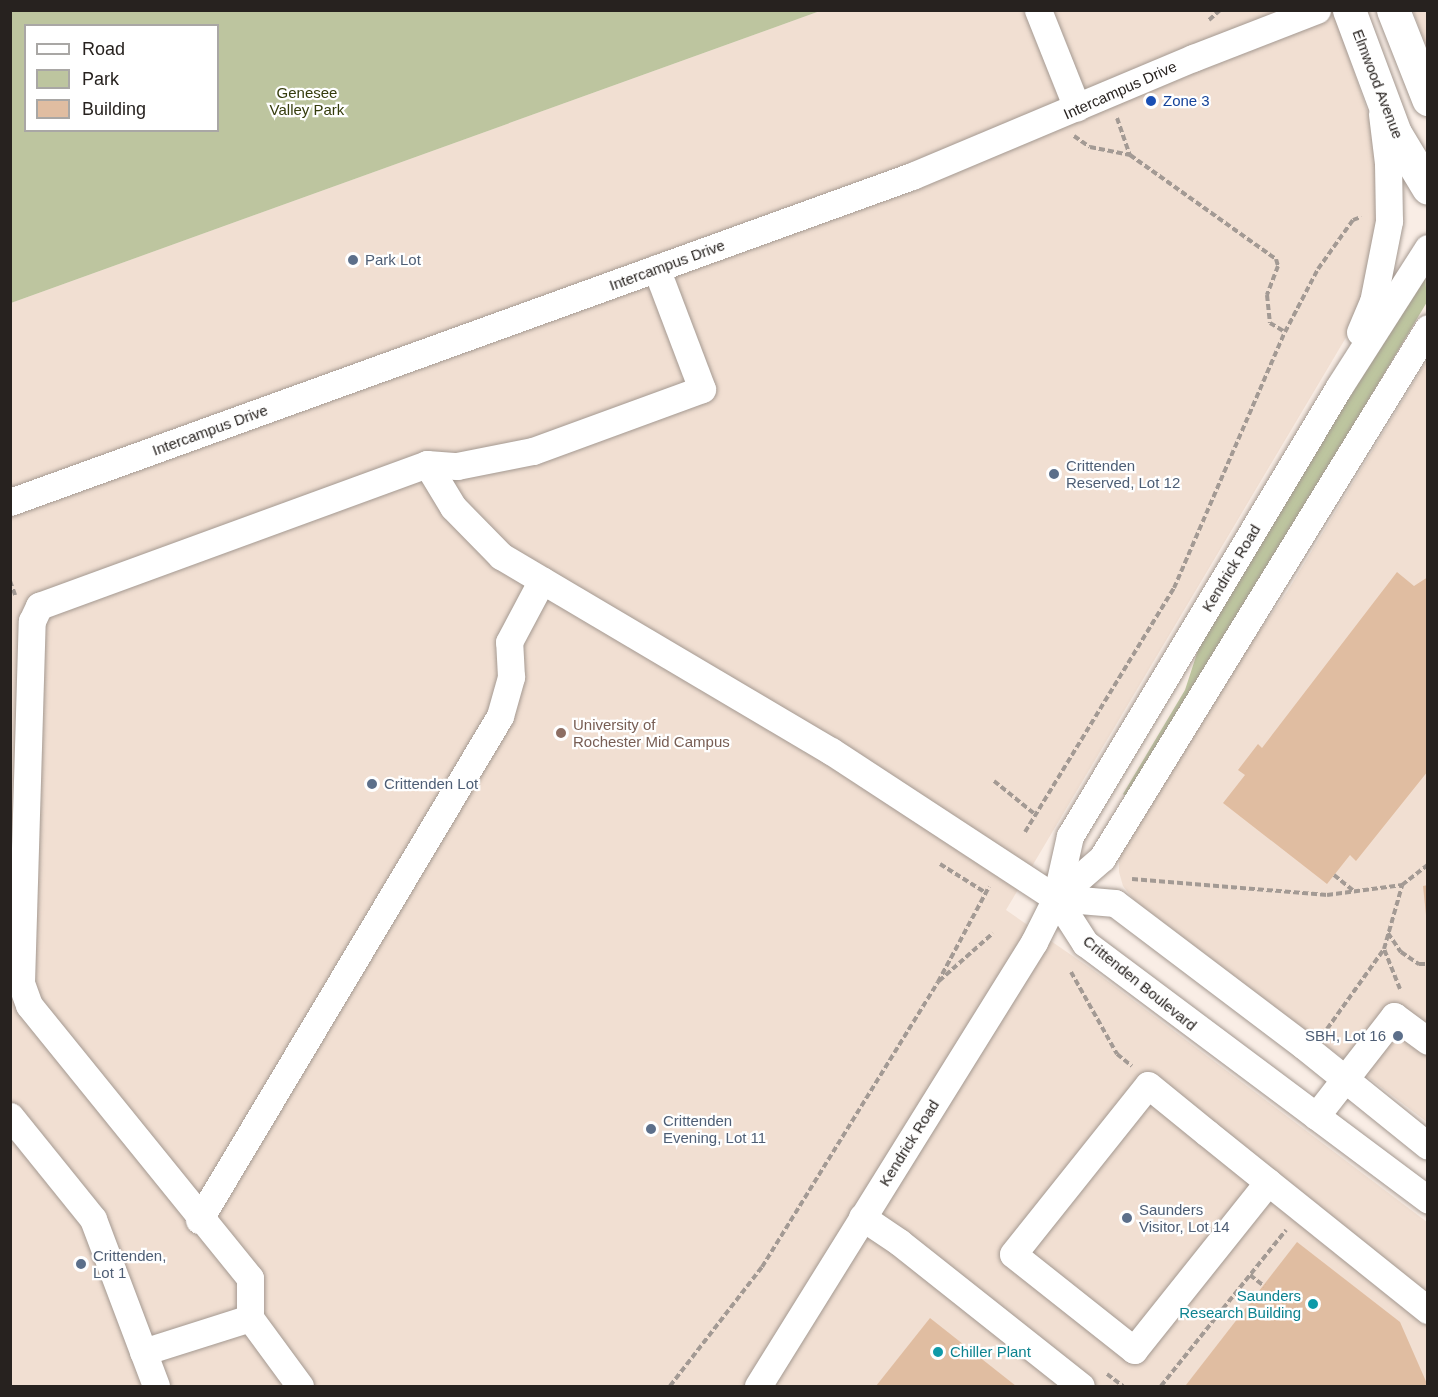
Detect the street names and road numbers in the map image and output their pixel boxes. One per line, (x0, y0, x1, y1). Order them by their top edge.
street label: Elmwood Avenue (1349, 26, 1407, 142)
street label: Intercampus Drive (1061, 57, 1179, 123)
street label: Intercampus Drive (607, 236, 727, 294)
street label: Intercampus Drive (150, 401, 270, 459)
street label: Kendrick Road (1198, 521, 1264, 615)
street label: Crittenden Boulevard (1080, 932, 1200, 1034)
street label: Kendrick Road (875, 1097, 943, 1189)

